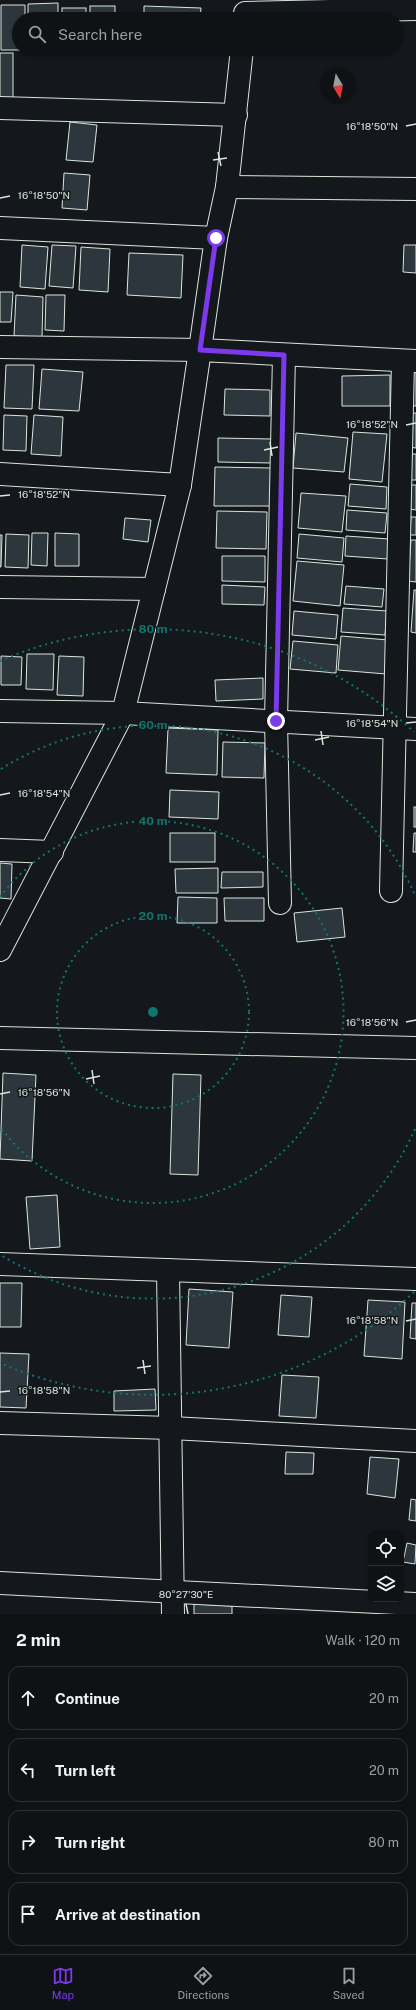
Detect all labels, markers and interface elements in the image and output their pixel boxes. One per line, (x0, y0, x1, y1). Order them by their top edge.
search box (12, 12, 404, 56)
icon: search (26, 23, 48, 45)
text: Search here (58, 26, 142, 43)
north arrow (320, 68, 356, 104)
text: 16°18'50"N (346, 120, 398, 132)
text: 16°18'50"N (18, 189, 70, 201)
route start (207, 229, 225, 247)
text: 16°18'52"N (346, 418, 398, 430)
text: 16°18'52"N (18, 488, 70, 500)
text: 80 m (138, 622, 168, 636)
route end (267, 712, 285, 730)
text: 16°18'54"N (346, 717, 398, 729)
text: 60 m (138, 718, 168, 732)
text: 16°18'54"N (18, 787, 70, 799)
text: 40 m (138, 814, 168, 828)
text: 20 m (139, 909, 168, 923)
centre of rings (146, 1005, 160, 1019)
text: 16°18'56"N (346, 1016, 398, 1028)
text: 16°18'56"N (18, 1086, 70, 1098)
text: 16°18'58"N (346, 1314, 398, 1326)
text: 16°18'58"N (18, 1384, 70, 1396)
map controls (368, 1530, 404, 1602)
button: locate (368, 1530, 404, 1566)
button: layers (368, 1566, 404, 1602)
text: 80°27'30"E (159, 1588, 213, 1600)
text: 2 min (16, 1630, 61, 1650)
text: Walk · 120 m (325, 1633, 400, 1648)
icon: ahead (17, 1687, 39, 1709)
text: Continue (55, 1690, 120, 1707)
text: 20 m (369, 1691, 399, 1706)
icon: left (17, 1759, 39, 1781)
text: Turn left (55, 1762, 116, 1779)
text: 20 m (369, 1763, 399, 1778)
icon: right (17, 1831, 39, 1853)
text: Turn right (55, 1834, 125, 1851)
text: 80 m (368, 1835, 399, 1850)
icon: arrive (17, 1903, 39, 1925)
text: Arrive at destination (55, 1906, 200, 1923)
tab: Map (52, 1965, 74, 2001)
tab: Directions (178, 1965, 229, 2001)
tab: Saved (333, 1965, 364, 2001)

